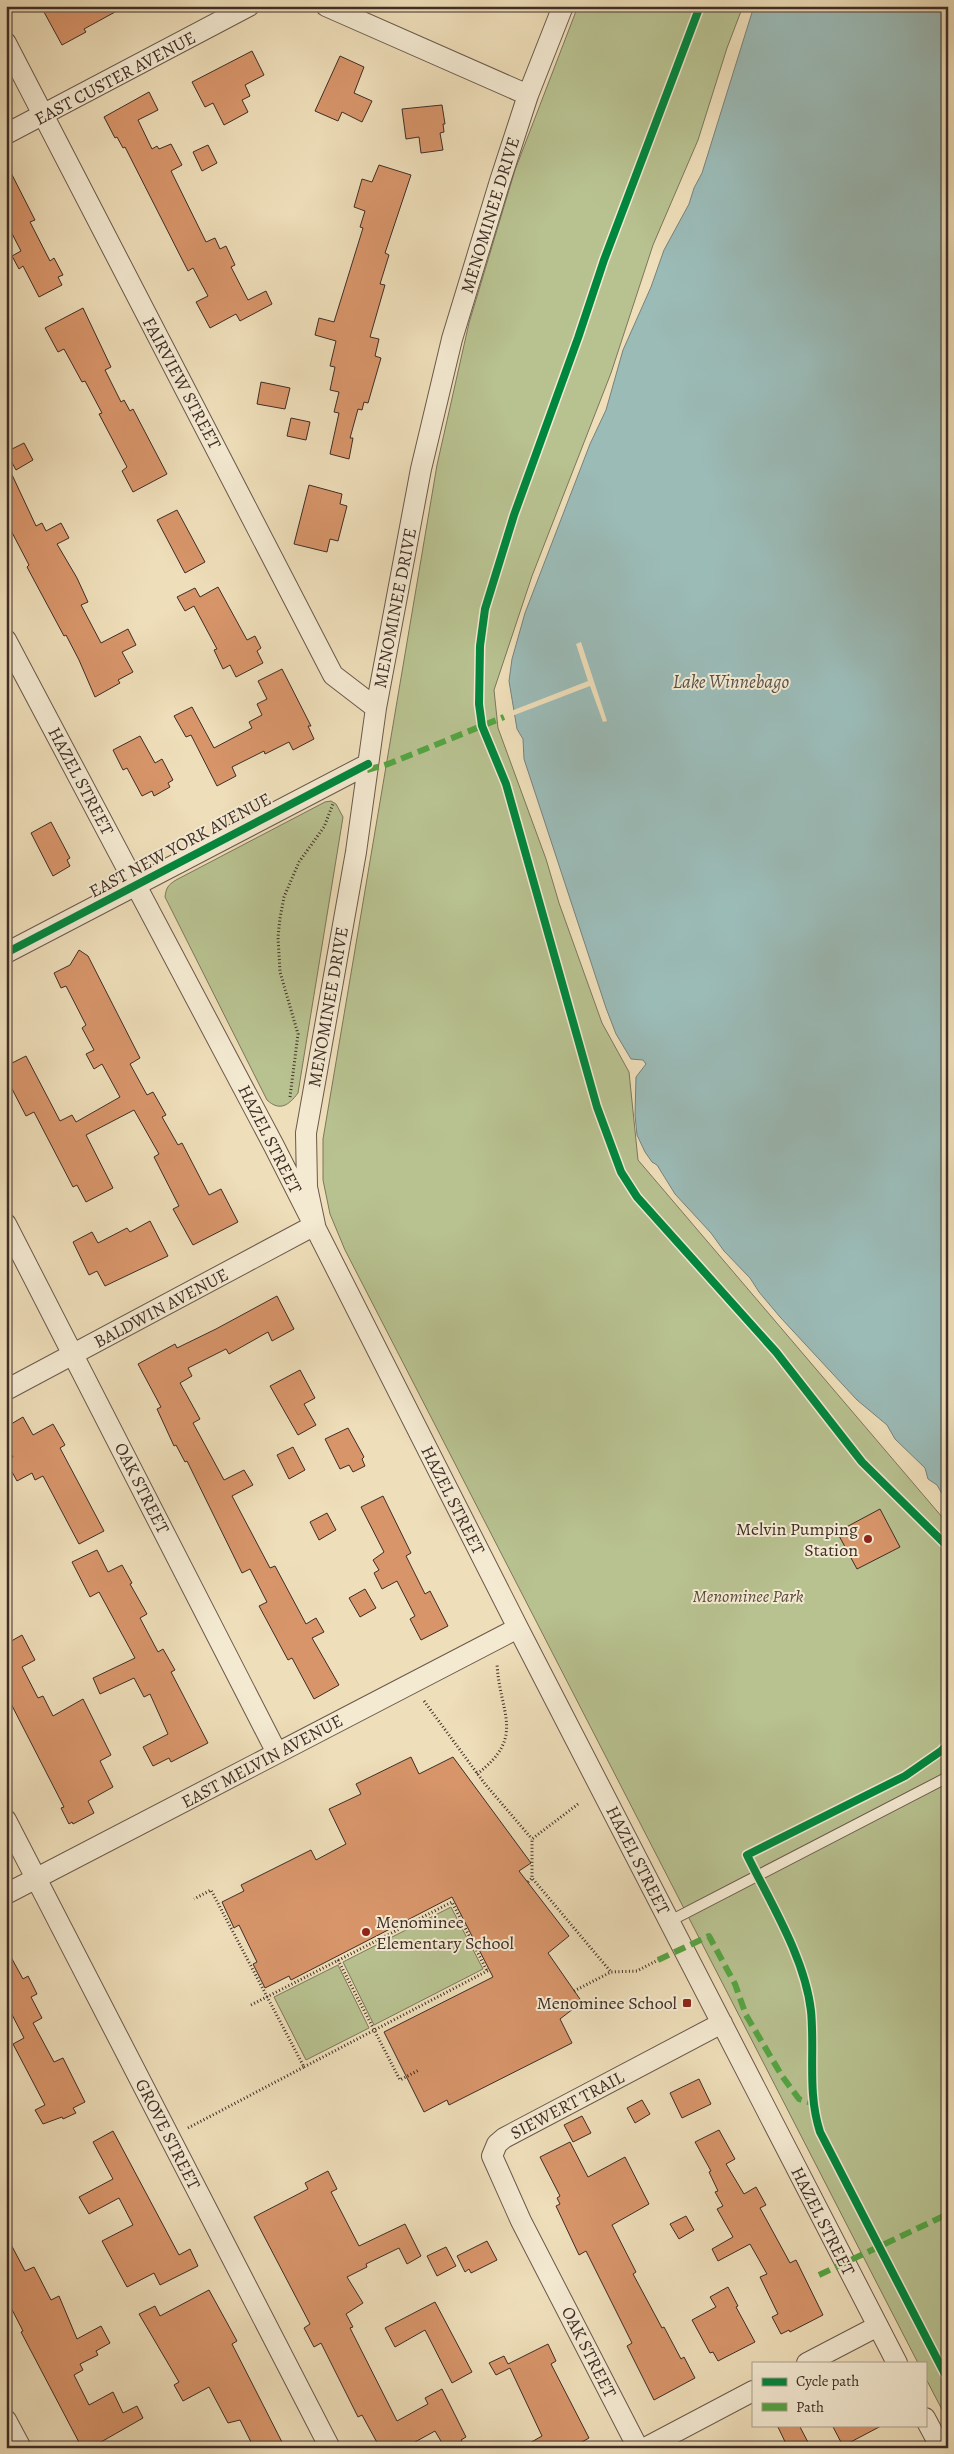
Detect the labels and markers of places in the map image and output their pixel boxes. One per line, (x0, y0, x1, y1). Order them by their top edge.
place label: Melvin Pumping Station (736, 1517, 858, 1562)
marker: Melvin Pumping Station (862, 1533, 874, 1545)
place label: Menominee Elementary School (376, 1910, 514, 1955)
marker: Menominee Elementary School (360, 1926, 372, 1938)
place label: Menominee School (537, 1991, 678, 2015)
marker: Menominee School (681, 1997, 693, 2009)

